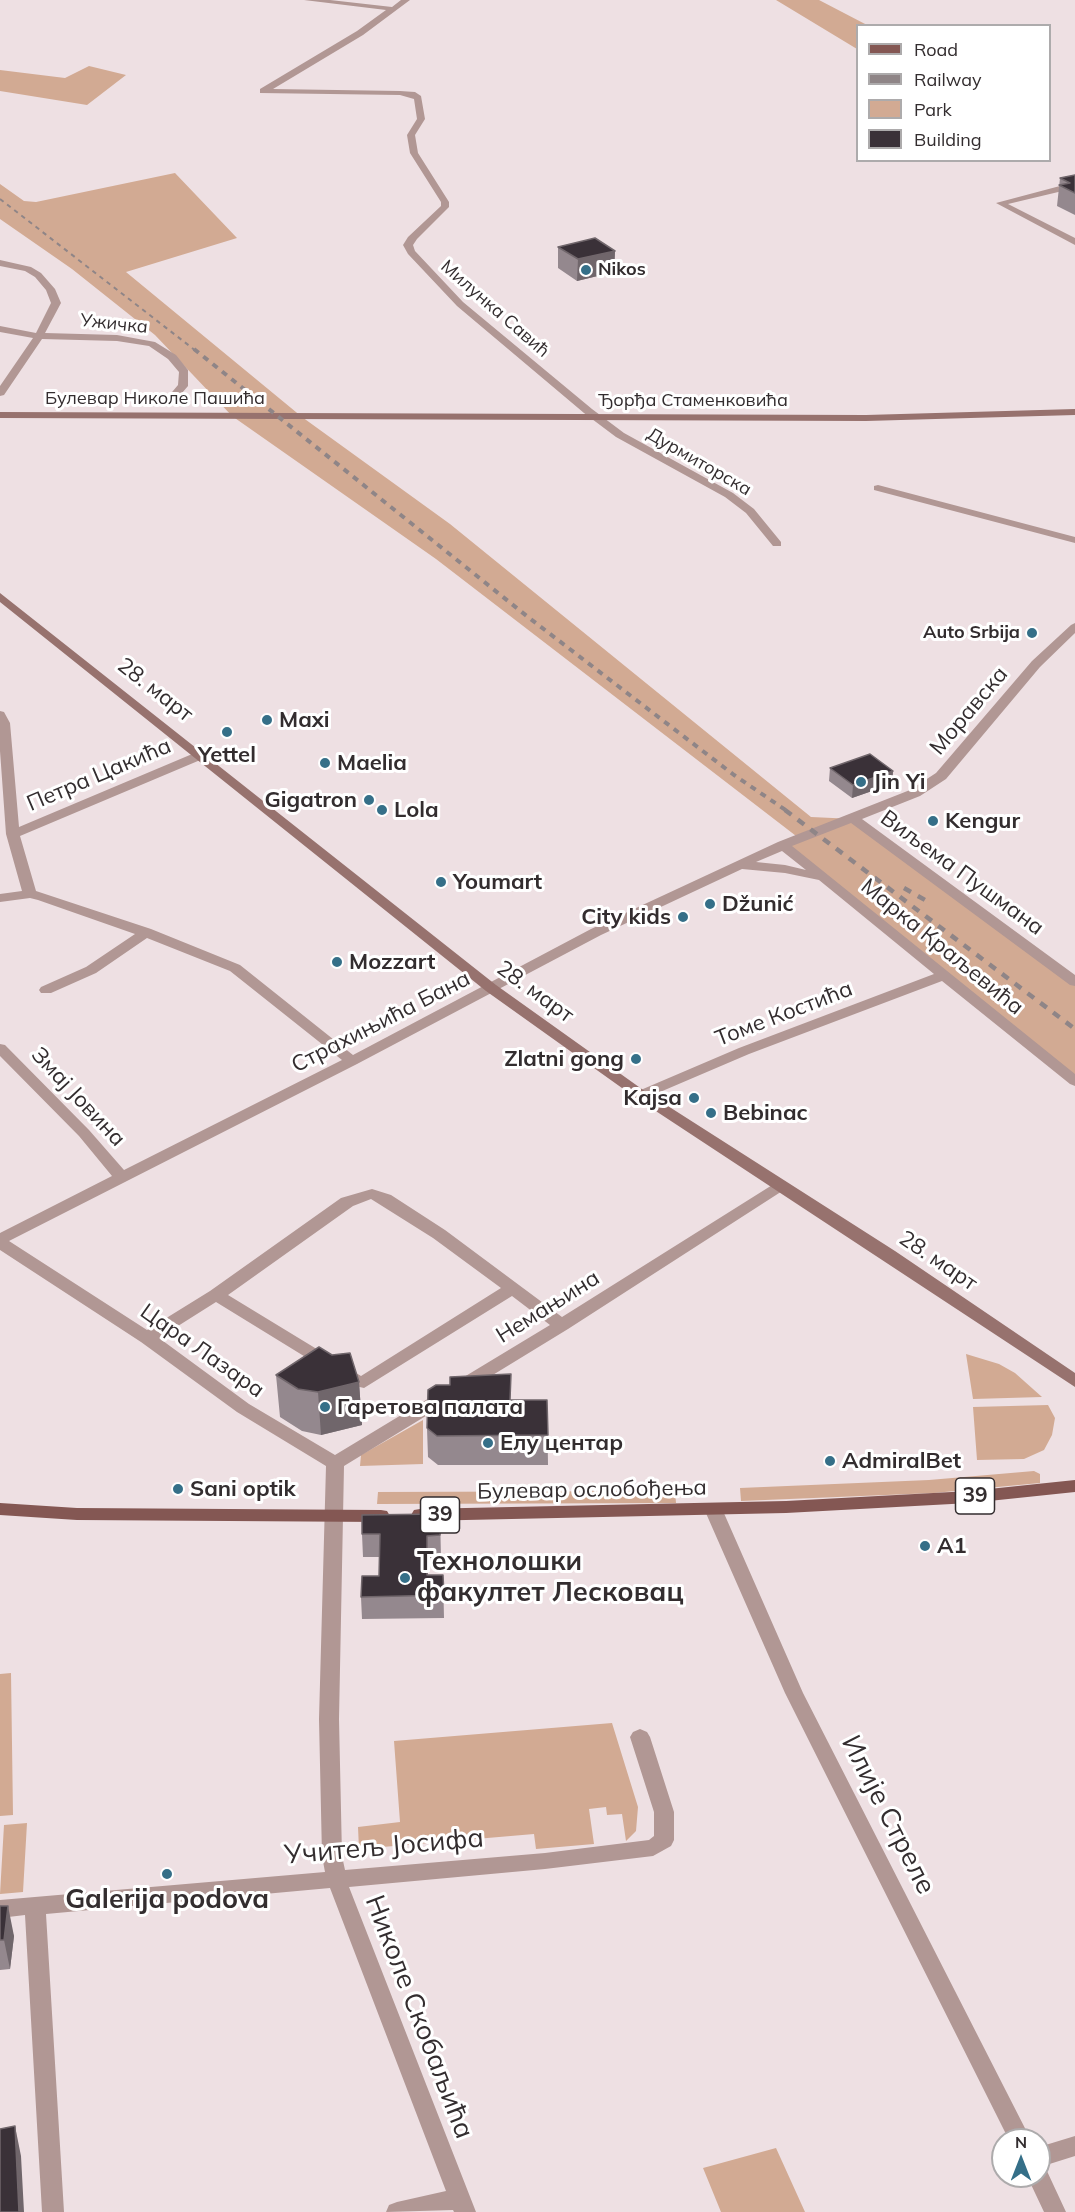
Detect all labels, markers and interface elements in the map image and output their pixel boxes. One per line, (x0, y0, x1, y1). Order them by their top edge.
legend (856, 24, 1051, 162)
text: Road (914, 38, 958, 61)
text: Railway (914, 68, 982, 91)
text: Park (914, 98, 952, 121)
text: Building (914, 128, 982, 151)
street label: Милунка Савић (436, 256, 554, 362)
place label: Nikos (598, 259, 646, 281)
marker: Nikos (579, 263, 593, 277)
street label: Ужичка (79, 310, 149, 338)
street label: Булевар Николе Пашића (45, 388, 265, 410)
street label: Ђорђа Стаменковића (598, 390, 788, 412)
street label: Дурмиторска (643, 423, 755, 501)
place label: Auto Srbija (923, 622, 1020, 644)
marker: Auto Srbija (1025, 626, 1039, 640)
street label: 28. март (112, 652, 198, 728)
street label: Моравска (924, 661, 1014, 761)
place label: Maxi (279, 707, 330, 733)
marker: Maxi (260, 713, 274, 727)
marker: Yettel (220, 725, 234, 739)
street label: Петра Цакића (23, 733, 175, 817)
place label: Yettel (198, 742, 256, 768)
place label: Maelia (337, 750, 407, 776)
marker: Maelia (318, 756, 332, 770)
place label: Jin Yi (873, 769, 926, 795)
marker: Jin Yi (854, 775, 868, 789)
place label: Gigatron (265, 787, 357, 813)
marker: Gigatron (362, 793, 376, 807)
place label: Lola (394, 797, 439, 823)
marker: Lola (375, 803, 389, 817)
street label: Виљема Пушмана (875, 805, 1049, 941)
place label: Kengur (945, 808, 1020, 834)
marker: Kengur (926, 814, 940, 828)
place label: Youmart (453, 869, 542, 895)
street label: Марка Краљевића (855, 873, 1029, 1021)
marker: Youmart (434, 875, 448, 889)
place label: Džunić (722, 891, 794, 917)
marker: Džunić (703, 897, 717, 911)
place label: City kids (581, 904, 671, 930)
marker: City kids (676, 910, 690, 924)
place label: Mozzart (349, 949, 435, 975)
marker: Mozzart (330, 955, 344, 969)
street label: 28. март (491, 955, 579, 1029)
street label: Страхињића Бана (287, 965, 475, 1079)
street label: Томе Костића (712, 976, 856, 1052)
street label: Змај Јовина (25, 1042, 131, 1152)
place label: Zlatni gong (504, 1046, 624, 1072)
marker: Zlatni gong (629, 1052, 643, 1066)
place label: Kajsa (623, 1085, 682, 1111)
marker: Kajsa (687, 1091, 701, 1105)
place label: Bebinac (723, 1100, 808, 1126)
marker: Bebinac (704, 1106, 718, 1120)
street label: 28. март (894, 1225, 982, 1297)
street label: Немањина (491, 1265, 605, 1349)
street label: Цара Лазара (135, 1299, 269, 1403)
place label: Гаретова палата (337, 1394, 523, 1420)
marker: Гаретова палата (318, 1400, 332, 1414)
place label: Елу центар (500, 1430, 623, 1456)
marker: Елу центар (481, 1436, 495, 1450)
place label: AdmiralBet (842, 1448, 961, 1474)
marker: AdmiralBet (823, 1454, 837, 1468)
street label: Булевар ослобођења (477, 1475, 707, 1505)
place label: Sani optik (190, 1476, 296, 1502)
road number: 39 (956, 1478, 994, 1514)
marker: Sani optik (171, 1482, 185, 1496)
road number: 39 (420, 1497, 460, 1533)
place label: A1 (937, 1533, 967, 1559)
marker: A1 (918, 1539, 932, 1553)
place label: Технолошки факултет Лесковац (417, 1546, 684, 1609)
marker: Технолошки факултет Лесковац (398, 1571, 412, 1585)
street label: Илије Стреле (834, 1730, 942, 1900)
street label: Учитељ Јосифа (283, 1822, 485, 1872)
marker: Galerija podova (160, 1867, 174, 1881)
place label: Galerija podova (65, 1884, 269, 1916)
street label: Николе Скобаљића (358, 1891, 480, 2143)
north arrow (991, 2128, 1051, 2188)
text: N (1015, 2132, 1027, 2152)

